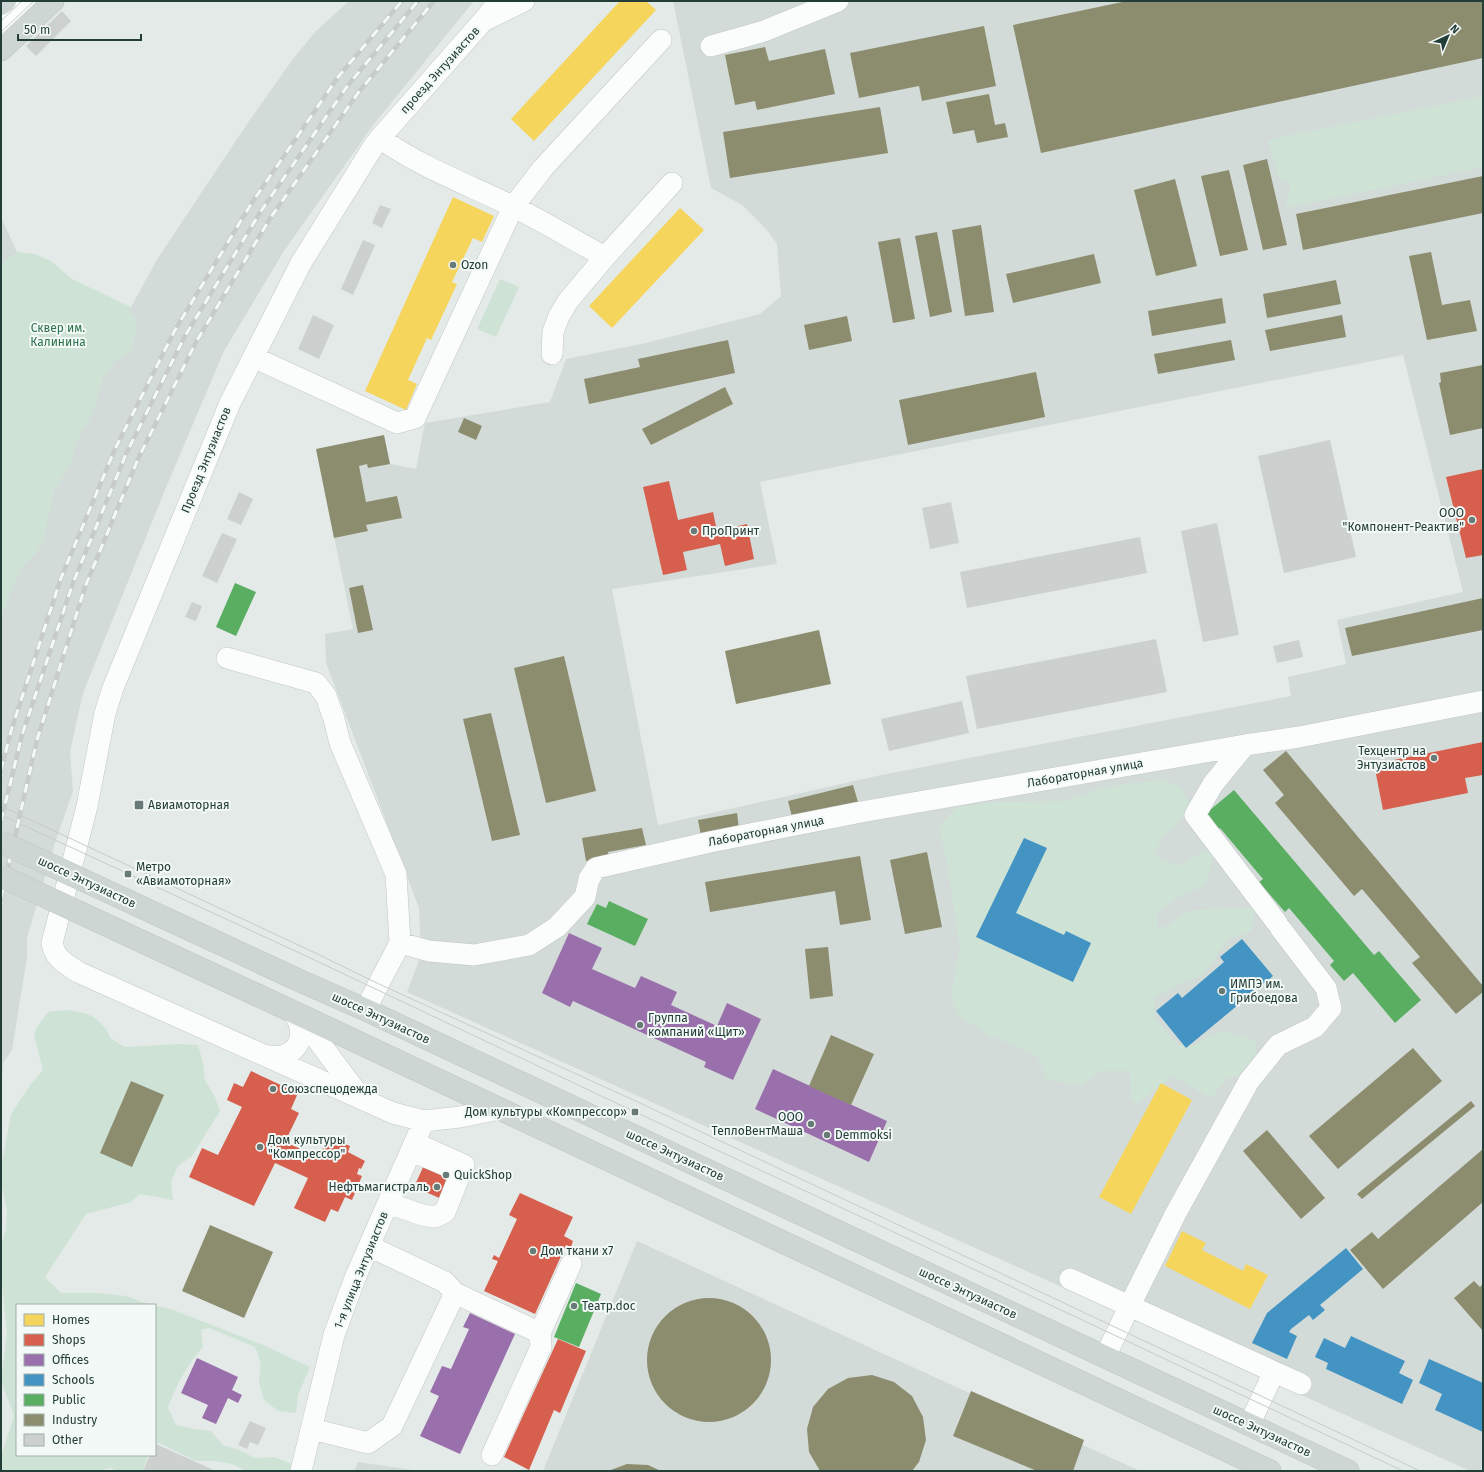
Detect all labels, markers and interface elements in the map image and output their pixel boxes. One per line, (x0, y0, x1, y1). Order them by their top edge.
scale bar (18, 16, 141, 42)
north arrow (1428, 16, 1468, 56)
text: N (1447, 22, 1462, 36)
text: 50 m (24, 23, 50, 37)
street label: проезд Энтузиастов (397, 23, 483, 116)
place label: Ozon (461, 258, 488, 272)
marker: Ozon (448, 260, 458, 270)
park label: Сквер им. Калинина (30, 321, 86, 349)
street label: Проезд Энтузиастов (178, 405, 234, 515)
place label: ООО "Компонент-Реактив" (1343, 506, 1464, 534)
marker: ООО "Компонент-Реактив" (1467, 515, 1477, 525)
place label: ПроПринт (702, 524, 760, 538)
marker: ПроПринт (689, 526, 699, 536)
place label: Техцентр на Энтузиастов (1357, 744, 1426, 772)
marker: Техцентр на Энтузиастов (1429, 753, 1439, 763)
street label: Лабораторная улица (1026, 756, 1144, 790)
place label: Авиамоторная (148, 798, 230, 812)
marker: Авиамоторная (133, 799, 145, 811)
street label: Лабораторная улица (707, 813, 825, 849)
street label: шоссе Энтузиастов (36, 853, 138, 911)
place label: Метро «Авиамоторная» (136, 860, 232, 888)
marker: Метро «Авиамоторная» (123, 869, 133, 879)
place label: ИМПЭ им. Грибоедова (1230, 977, 1298, 1005)
marker: ИМПЭ им. Грибоедова (1217, 986, 1227, 996)
street label: шоссе Энтузиастов (330, 989, 432, 1047)
place label: Группа компаний «Щит» (648, 1011, 745, 1039)
marker: Группа компаний «Щит» (635, 1020, 645, 1030)
place label: Союзспецодежда (281, 1082, 378, 1096)
marker: Союзспецодежда (268, 1084, 278, 1094)
place label: Дом культуры «Компрессор» (464, 1105, 627, 1119)
marker: Дом культуры «Компрессор» (630, 1107, 640, 1117)
place label: ООО ТеплоВентМаша (712, 1110, 803, 1138)
marker: ООО ТеплоВентМаша (806, 1119, 816, 1129)
street label: шоссе Энтузиастов (624, 1126, 726, 1184)
place label: Demmoksi (835, 1128, 892, 1142)
marker: Demmoksi (822, 1130, 832, 1140)
place label: Дом культуры "Компрессор" (267, 1133, 346, 1161)
marker: Дом культуры "Компрессор" (255, 1142, 265, 1152)
place label: QuickShop (454, 1168, 512, 1182)
marker: QuickShop (441, 1170, 451, 1180)
place label: Нефтьмагистраль (328, 1180, 429, 1194)
marker: Нефтьмагистраль (432, 1182, 442, 1192)
street label: 1-я улица Энтузиастов (331, 1209, 391, 1331)
place label: Дом ткани x7 (540, 1244, 613, 1258)
marker: Дом ткани x7 (528, 1246, 538, 1256)
street label: шоссе Энтузиастов (917, 1264, 1019, 1322)
place label: Театр.doc (582, 1299, 636, 1313)
marker: Театр.doc (569, 1301, 579, 1311)
legend (16, 1304, 156, 1456)
text: Homes (52, 1313, 90, 1327)
text: Shops (52, 1333, 86, 1347)
text: Offices (52, 1353, 89, 1367)
text: Schools (52, 1373, 95, 1387)
text: Public (52, 1393, 86, 1407)
street label: шоссе Энтузиастов (1211, 1402, 1313, 1460)
text: Industry (52, 1413, 97, 1427)
text: Other (52, 1433, 83, 1447)

